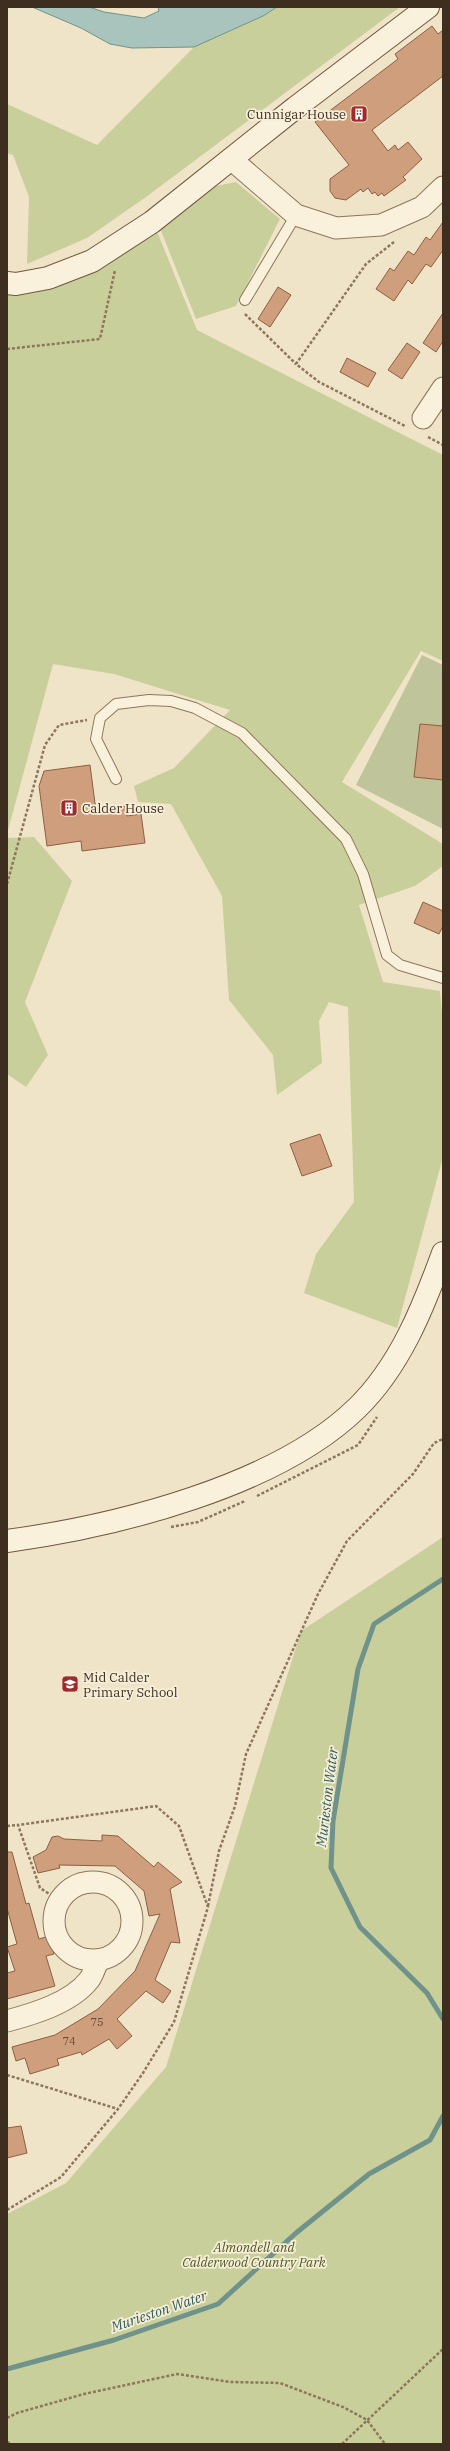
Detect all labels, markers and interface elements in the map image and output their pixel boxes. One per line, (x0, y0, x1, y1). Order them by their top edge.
building icon: Cunnigar House (349, 104, 369, 124)
place label: Cunnigar House (247, 106, 346, 123)
building icon: Calder House (59, 798, 79, 818)
place label: Calder House (82, 800, 164, 817)
place label: Mid Calder Primary School (83, 1669, 178, 1701)
school or university icon: Mid Calder Primary School (60, 1674, 80, 1694)
water label: Murieston Water (312, 1745, 342, 1849)
house number: 75 (90, 2015, 104, 2029)
house number: 74 (62, 2034, 76, 2048)
park label: Almondell and Calderwood Country Park (182, 2239, 326, 2271)
water label: Murieston Water (108, 2286, 210, 2336)

